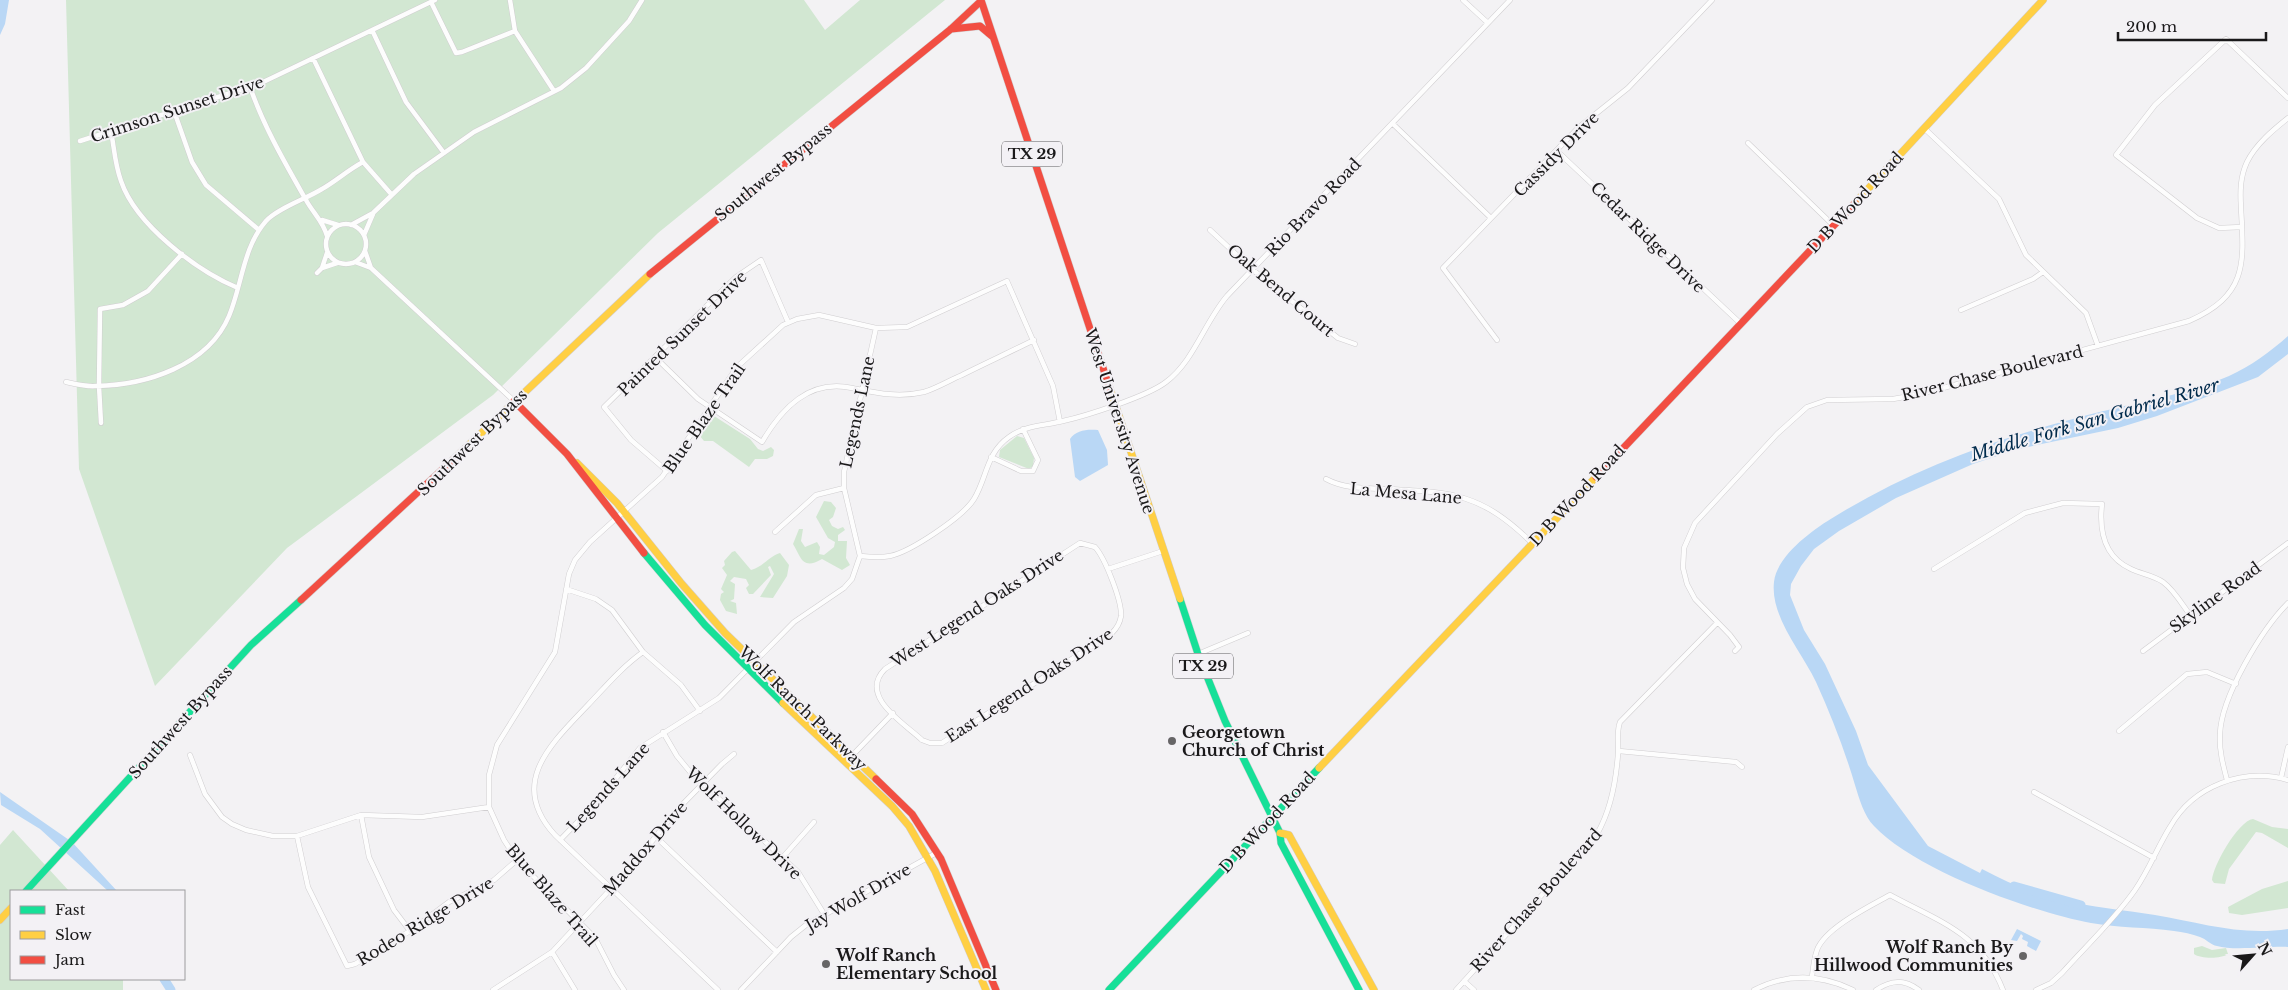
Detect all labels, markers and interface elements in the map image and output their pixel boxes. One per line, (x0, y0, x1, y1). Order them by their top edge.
scale bar (2118, 10, 2266, 42)
text: 200 m (2126, 17, 2177, 36)
street label: Crimson Sunset Drive (88, 71, 266, 147)
street label: Cassidy Drive (1509, 107, 1603, 201)
street label: Southwest Bypass (710, 119, 836, 225)
road number: TX 29 (1002, 142, 1062, 166)
street label: D B Wood Road (1803, 147, 1907, 257)
street label: Rio Bravo Road (1261, 154, 1365, 260)
street label: Cedar Ridge Drive (1587, 177, 1709, 297)
street label: Oak Bend Court (1223, 239, 1339, 341)
street label: Painted Sunset Drive (613, 266, 751, 400)
street label: West University Avenue (1080, 325, 1159, 516)
street label: River Chase Boulevard (1899, 341, 2085, 405)
street label: Legends Lane (835, 354, 879, 470)
street label: Blue Blaze Trail (659, 359, 749, 477)
water label: Middle Fork San Gabriel River (1967, 374, 2223, 466)
street label: Southwest Bypass (413, 384, 531, 500)
street label: D B Wood Road (1525, 440, 1629, 550)
street label: La Mesa Lane (1349, 478, 1463, 508)
street label: West Legend Oaks Drive (886, 545, 1067, 672)
street label: Skyline Road (2165, 557, 2265, 637)
street label: East Legend Oaks Drive (942, 623, 1116, 747)
street label: Wolf Ranch Parkway (734, 641, 872, 775)
road number: TX 29 (1173, 654, 1233, 678)
street label: Southwest Bypass (124, 661, 236, 783)
place label: Georgetown Church of Christ (1182, 722, 1325, 760)
marker: Georgetown Church of Christ (1166, 735, 1178, 747)
street label: Legends Lane (562, 738, 654, 836)
street label: Wolf Hollow Drive (681, 762, 806, 883)
street label: D B Wood Road (1215, 767, 1319, 877)
street label: Maddox Drive (599, 797, 691, 899)
street label: River Chase Boulevard (1466, 824, 1606, 976)
street label: Blue Blaze Trail (502, 840, 602, 950)
street label: Jay Wolf Drive (800, 859, 914, 936)
street label: Rodeo Ridge Drive (353, 872, 497, 970)
legend (10, 890, 185, 980)
text: Fast (55, 900, 86, 919)
text: Slow (55, 925, 92, 944)
north arrow (2228, 930, 2278, 980)
place label: Wolf Ranch By Hillwood Communities (1814, 937, 2014, 975)
text: N (2254, 939, 2276, 959)
place label: Wolf Ranch Elementary School (835, 945, 998, 983)
text: Jam (53, 950, 85, 969)
marker: Wolf Ranch By Hillwood Communities (2017, 950, 2029, 962)
marker: Wolf Ranch Elementary School (820, 958, 832, 970)

